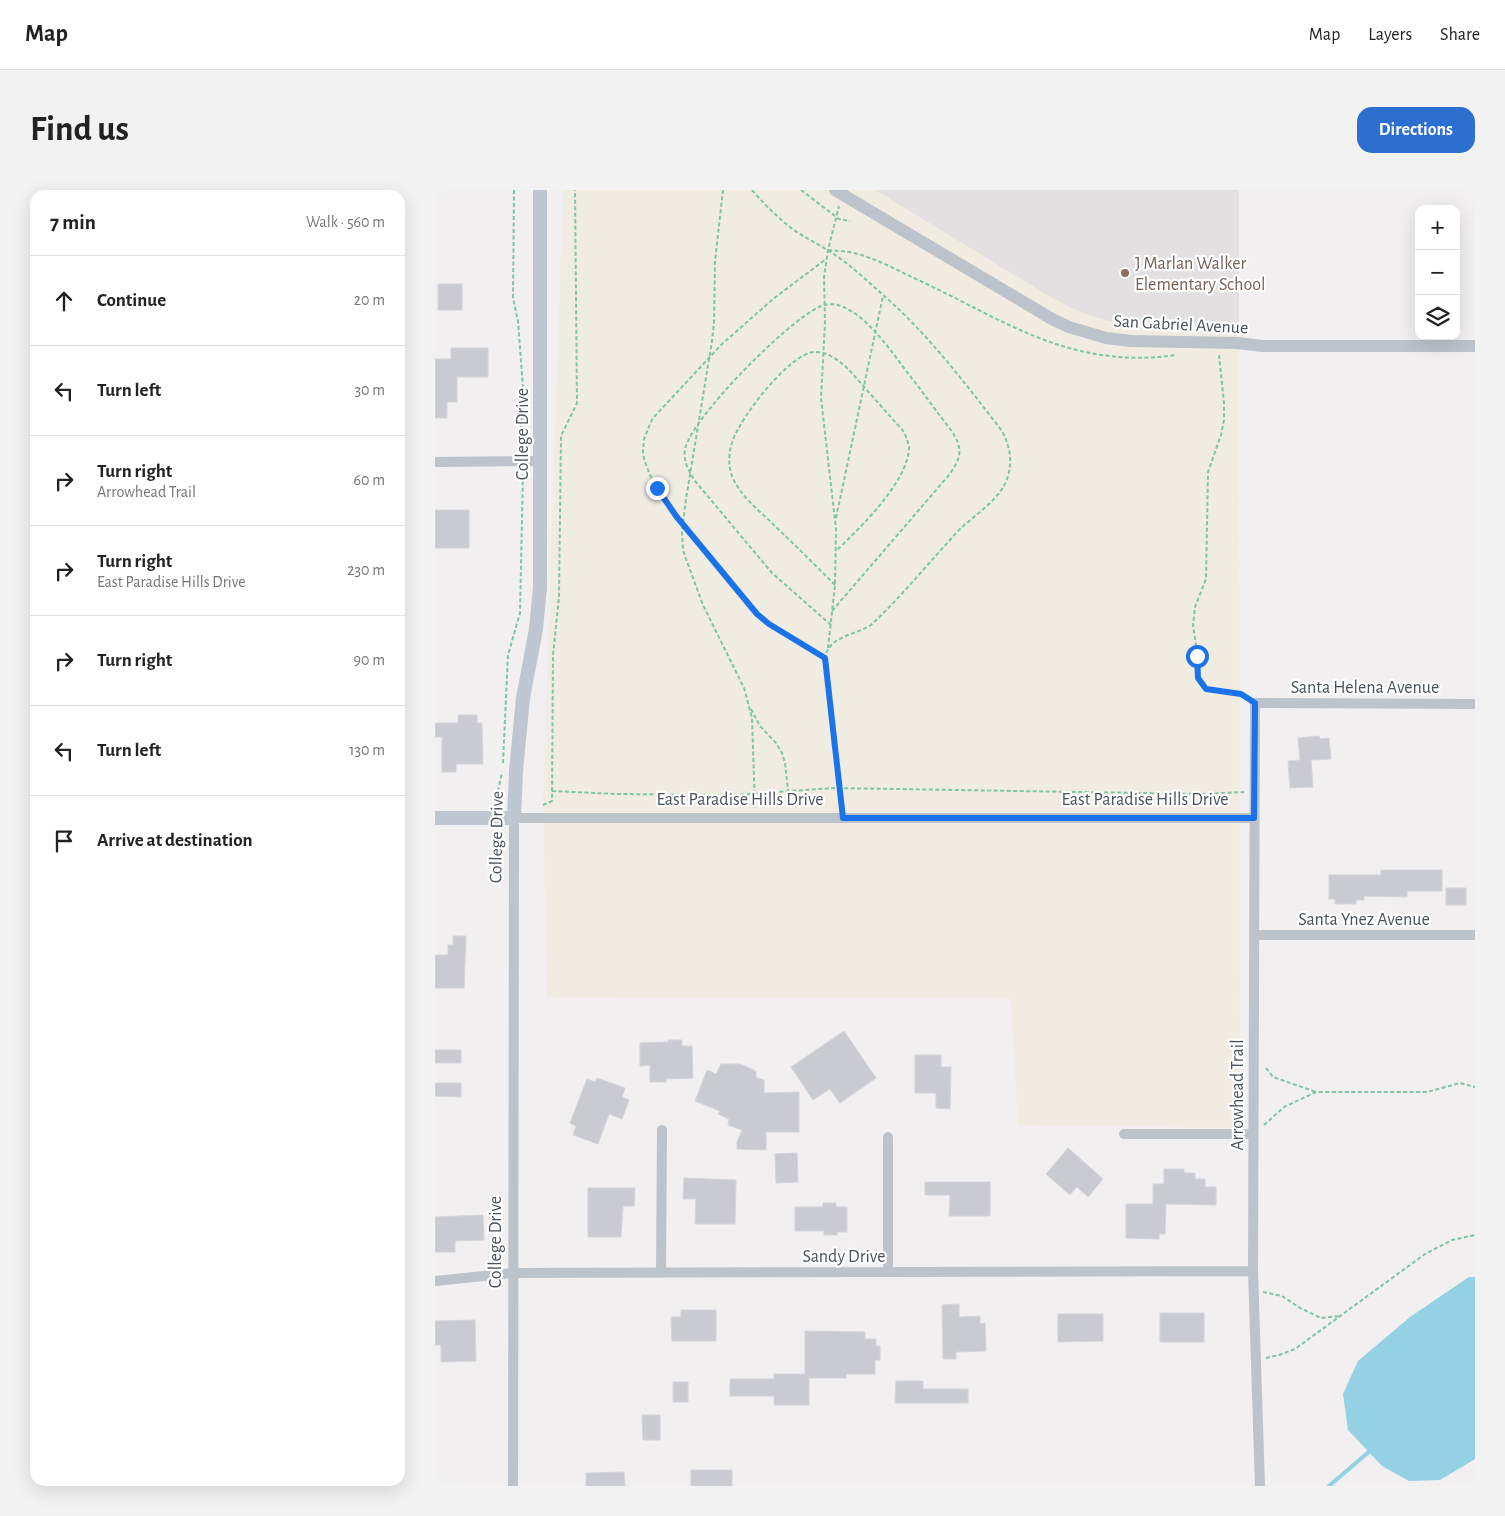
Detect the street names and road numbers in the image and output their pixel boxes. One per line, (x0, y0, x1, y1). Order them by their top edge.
street label: San Gabriel Avenue (1113, 312, 1249, 338)
street label: College Drive (514, 388, 532, 480)
street label: Santa Helena Avenue (1291, 679, 1439, 697)
street label: College Drive (487, 791, 507, 883)
street label: East Paradise Hills Drive (656, 791, 824, 809)
street label: East Paradise Hills Drive (1061, 791, 1229, 809)
street label: Santa Ynez Avenue (1298, 911, 1430, 929)
street label: Arrowhead Trail (1229, 1039, 1247, 1151)
street label: College Drive (487, 1196, 505, 1288)
street label: Sandy Drive (803, 1248, 885, 1266)

